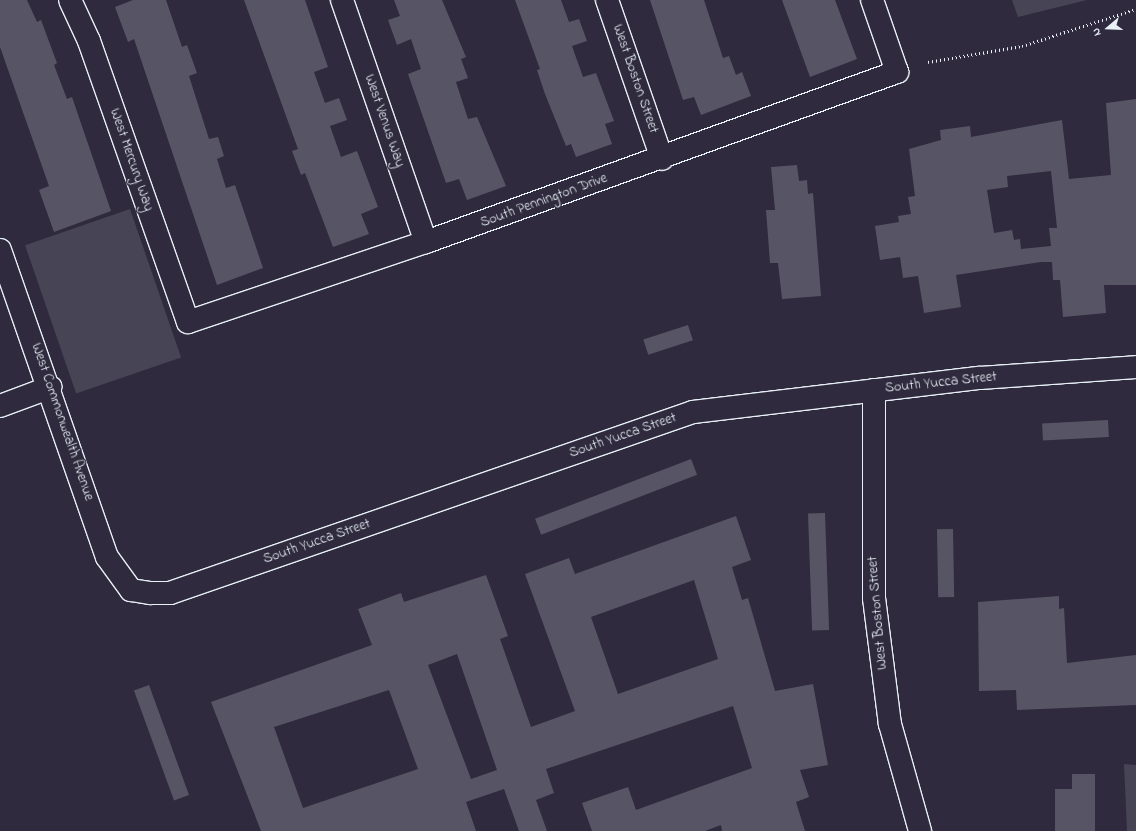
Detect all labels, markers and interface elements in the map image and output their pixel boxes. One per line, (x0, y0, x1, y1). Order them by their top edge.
north arrow (1088, 8, 1128, 48)
street label: West Boston Street (609, 22, 661, 136)
text: N (1088, 26, 1105, 38)
street label: West Venus Way (360, 72, 408, 170)
street label: West Mercury Way (106, 106, 156, 214)
street label: South Pennington Drive (478, 170, 610, 232)
street label: West Commonwealth Avenue (27, 341, 97, 503)
street label: South Yucca Street (884, 369, 998, 397)
street label: South Yucca Street (567, 410, 679, 462)
street label: South Yucca Street (261, 516, 373, 568)
street label: West Boston Street (865, 556, 891, 670)

